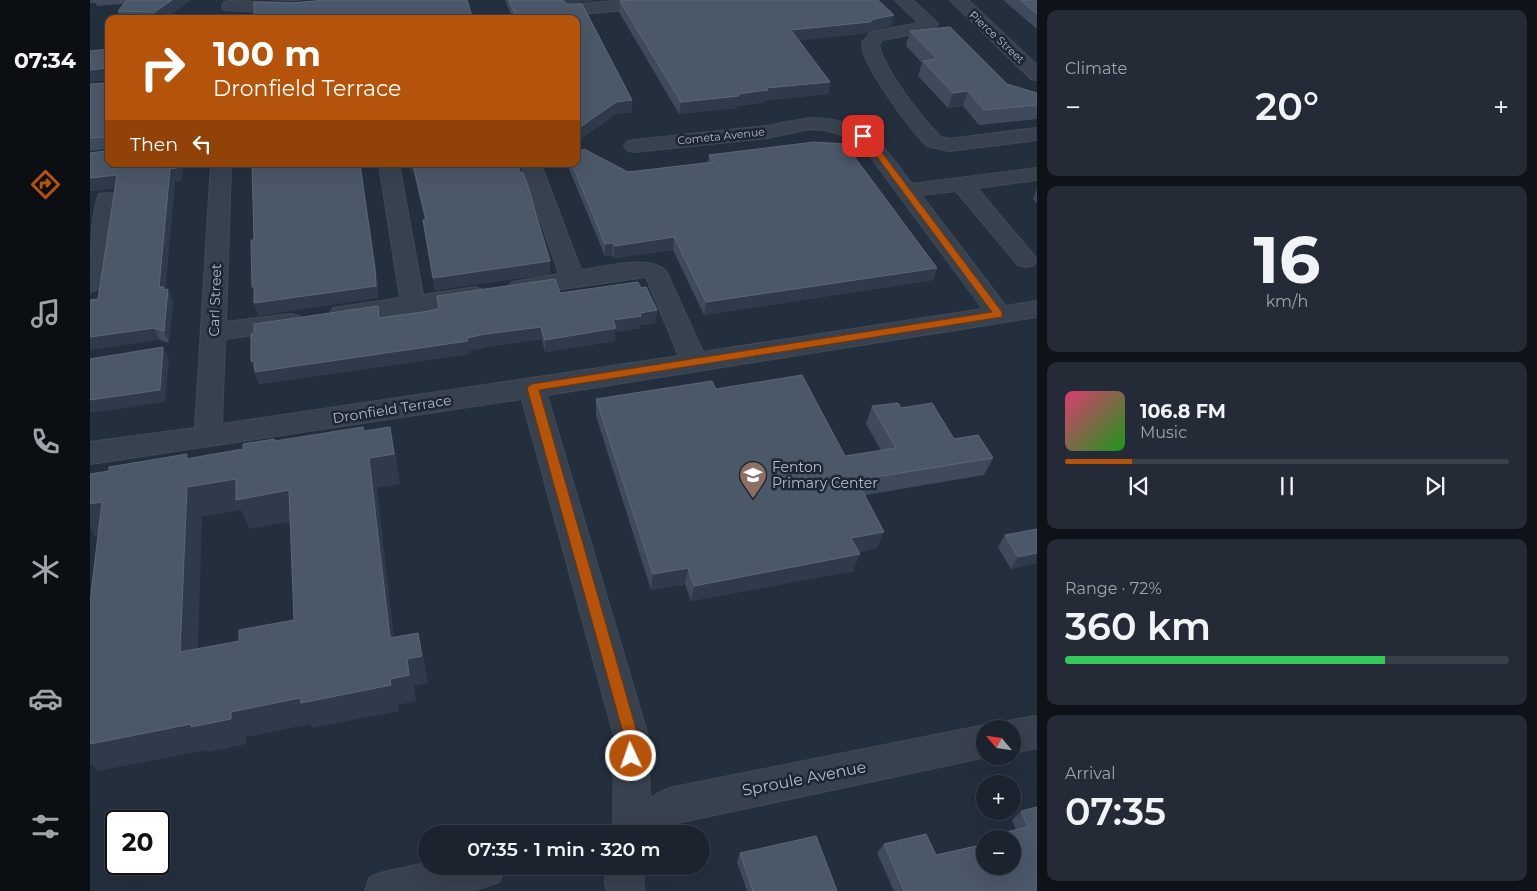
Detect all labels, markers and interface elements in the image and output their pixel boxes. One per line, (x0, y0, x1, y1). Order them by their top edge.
street label: Pierce Street (966, 8, 1028, 67)
text: 100 m (213, 32, 321, 75)
icon: right (130, 35, 195, 100)
text: 07:34 (14, 47, 76, 74)
text: Climate (1065, 59, 1127, 78)
text: Dronfield Terrace (213, 75, 401, 102)
text: 20° (1255, 83, 1319, 130)
text: − (1065, 90, 1081, 124)
text: + (1493, 90, 1509, 124)
pin (842, 115, 884, 157)
icon: arrive (849, 122, 877, 150)
street label: Cometa Avenue (677, 124, 766, 148)
icon: left (188, 130, 216, 158)
text: Then (130, 133, 178, 156)
icon: directions (28, 167, 63, 202)
text: 16 (1254, 220, 1320, 299)
street label: Carl Street (205, 263, 225, 337)
text: km/h (1266, 292, 1308, 311)
icon: music (28, 296, 63, 331)
street label: Dronfield Terrace (331, 391, 453, 427)
text: 106.8 FM (1140, 400, 1226, 423)
text: Music (1140, 423, 1187, 442)
icon: phone (28, 424, 63, 459)
place label: Fenton Primary Center (772, 458, 878, 492)
school or university icon: Fenton Primary Center (738, 460, 768, 499)
icon: previous (1125, 472, 1153, 500)
icon: pause (1273, 472, 1301, 500)
icon: next (1421, 472, 1449, 500)
icon: climate (28, 552, 63, 587)
text: Range · 72% (1065, 579, 1162, 598)
text: 360 km (1065, 603, 1211, 650)
icon: car (28, 681, 63, 716)
north arrow (976, 720, 1021, 765)
map controls (976, 720, 1021, 875)
position arrow (604, 729, 656, 781)
street label: Sproule Avenue (740, 757, 868, 800)
text: Arrival (1065, 764, 1115, 783)
button: + (976, 775, 1021, 820)
text: 07:35 (1065, 788, 1166, 835)
icon: filters (28, 809, 63, 844)
speed limit sign: 20 (105, 810, 170, 875)
button: − (976, 830, 1021, 875)
text: 07:35 · 1 min · 320 m (467, 838, 661, 861)

